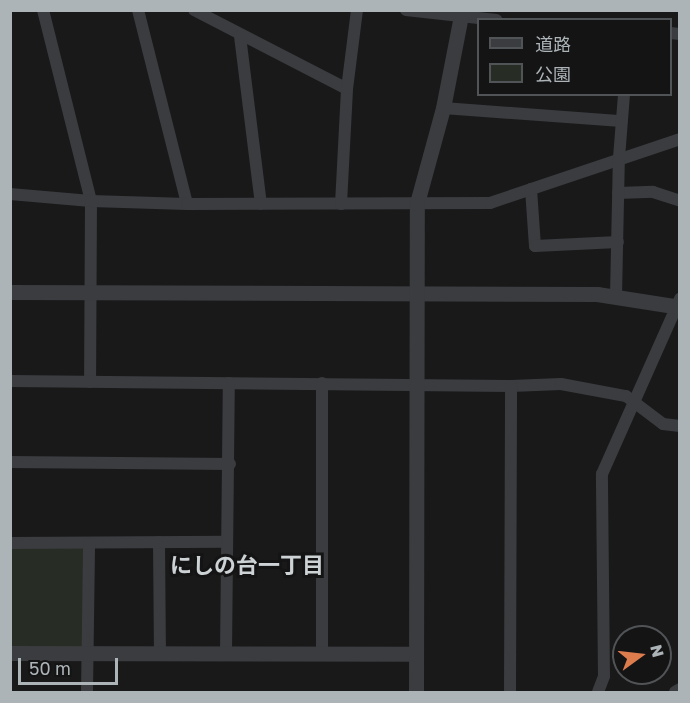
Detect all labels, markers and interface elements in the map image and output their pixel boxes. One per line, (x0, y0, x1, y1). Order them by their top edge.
legend (477, 18, 672, 96)
text: 道路 (535, 33, 571, 55)
text: 公園 (535, 63, 571, 85)
district label: にしの台一丁目 (170, 552, 324, 578)
north arrow (612, 625, 672, 685)
text: N (646, 642, 669, 659)
scale bar (21, 646, 122, 684)
text: 50 m (29, 657, 71, 679)

